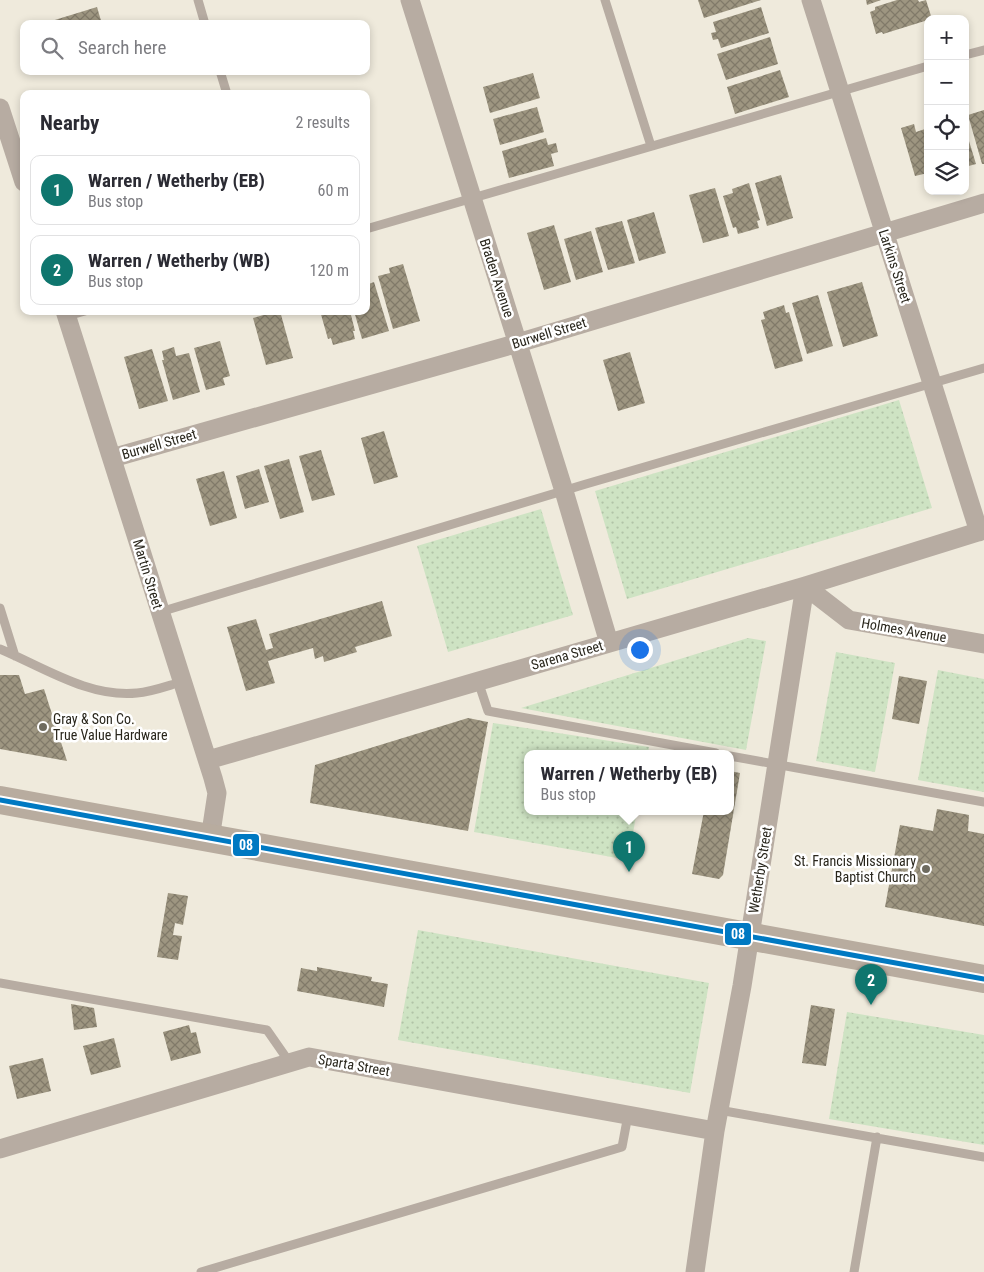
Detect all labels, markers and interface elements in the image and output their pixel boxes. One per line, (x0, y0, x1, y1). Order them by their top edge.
map controls (924, 15, 969, 195)
button: + (924, 15, 969, 60)
search box (20, 20, 370, 75)
icon: search (38, 34, 66, 62)
text: Search here (78, 36, 166, 59)
button: − (924, 60, 969, 105)
button: locate (924, 105, 969, 150)
text: Nearby (40, 111, 99, 135)
text: 2 results (295, 113, 350, 132)
button: layers (924, 150, 969, 195)
text: Warren / Wetherby (EB) (88, 169, 265, 192)
text: 1 (53, 181, 61, 200)
text: 60 m (317, 181, 349, 200)
text: Bus stop (88, 192, 143, 211)
street label: Larkins Street (876, 227, 914, 305)
street label: Braden Avenue (477, 236, 517, 320)
text: Warren / Wetherby (WB) (88, 249, 270, 272)
text: 2 (53, 261, 61, 280)
text: 120 m (310, 261, 349, 280)
text: Bus stop (88, 272, 143, 291)
street label: Burwell Street (510, 314, 588, 352)
street label: Burwell Street (120, 426, 198, 462)
street label: Martin Street (130, 537, 166, 611)
street label: Holmes Avenue (860, 615, 948, 645)
street label: Sarena Street (529, 637, 605, 673)
your location (627, 637, 653, 663)
place label: Gray & Son Co. True Value Hardware (53, 711, 168, 743)
marker: Gray & Son Co. True Value Hardware (37, 721, 49, 733)
popup (524, 750, 734, 815)
text: Warren / Wetherby (EB) (541, 762, 717, 785)
text: Bus stop (541, 785, 596, 804)
street label: Wetherby Street (745, 826, 775, 914)
pin: 1 (613, 831, 645, 872)
line badge: 08 (232, 833, 260, 857)
text: 08 (239, 837, 253, 853)
place label: St. Francis Missionary Baptist Church (794, 853, 916, 885)
marker: St. Francis Missionary Baptist Church (920, 863, 932, 875)
line badge: 08 (724, 922, 752, 946)
text: 08 (731, 926, 745, 942)
pin: 2 (855, 964, 887, 1005)
street label: Sparta Street (317, 1051, 391, 1079)

